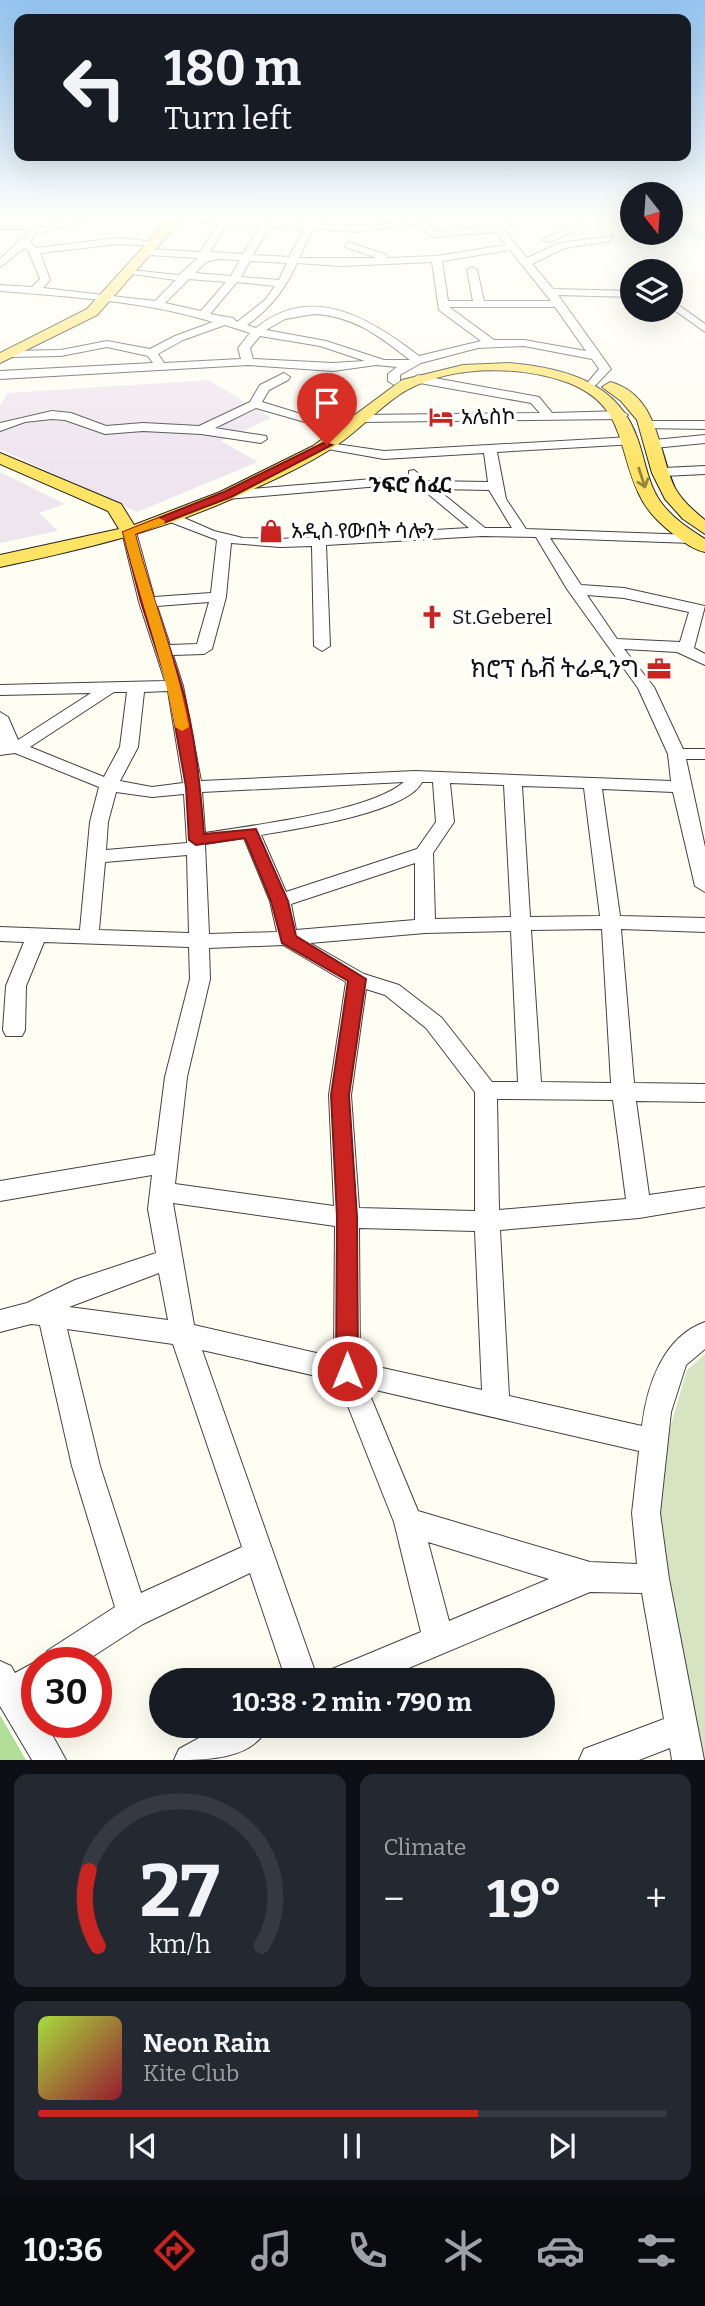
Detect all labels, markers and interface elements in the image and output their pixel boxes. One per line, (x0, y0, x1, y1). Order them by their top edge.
text: 180 m (164, 39, 301, 98)
icon: left (49, 42, 140, 133)
text: Turn left (164, 99, 292, 137)
north arrow (620, 182, 682, 245)
map controls (620, 182, 683, 322)
button: layers (620, 259, 683, 322)
pin (297, 373, 357, 445)
icon: arrive (308, 384, 346, 422)
hotel icon: አሌስኮ (427, 403, 455, 431)
place label: አሌስኮ (461, 404, 515, 430)
one-way arrow (636, 466, 649, 488)
district label: ንፍሮ ሰፈር (369, 472, 452, 498)
shop icon: አዲስ የውበት ሳሎን (257, 517, 285, 545)
place label: አዲስ የውበት ሳሎን (291, 518, 434, 544)
church icon: St.Geberel (418, 603, 446, 631)
place label: St.Geberel (452, 604, 552, 630)
place label: ክሮፕ ሴቭ ትሬዲንግ (470, 655, 639, 683)
office icon: ክሮፕ ሴቭ ትሬዲንግ (645, 655, 673, 683)
position arrow (310, 1334, 384, 1408)
speed limit sign: 30 (21, 1647, 112, 1738)
text: 10:38 · 2 min · 790 m (232, 1687, 472, 1718)
text: Climate (384, 1833, 466, 1861)
text: 27 (140, 1849, 220, 1936)
text: 19° (487, 1868, 563, 1931)
text: − (384, 1876, 404, 1922)
text: + (645, 1876, 667, 1922)
text: km/h (149, 1930, 211, 1960)
text: Neon Rain (143, 2028, 270, 2059)
text: Kite Club (143, 2059, 239, 2087)
icon: previous (124, 2127, 162, 2165)
icon: pause (333, 2127, 371, 2165)
icon: next (543, 2127, 581, 2165)
icon: directions (150, 2226, 199, 2275)
icon: music (247, 2226, 296, 2275)
icon: phone (343, 2226, 392, 2275)
icon: climate (439, 2226, 488, 2275)
icon: car (536, 2226, 585, 2275)
icon: filters (632, 2226, 681, 2275)
text: 10:36 (24, 2231, 103, 2269)

